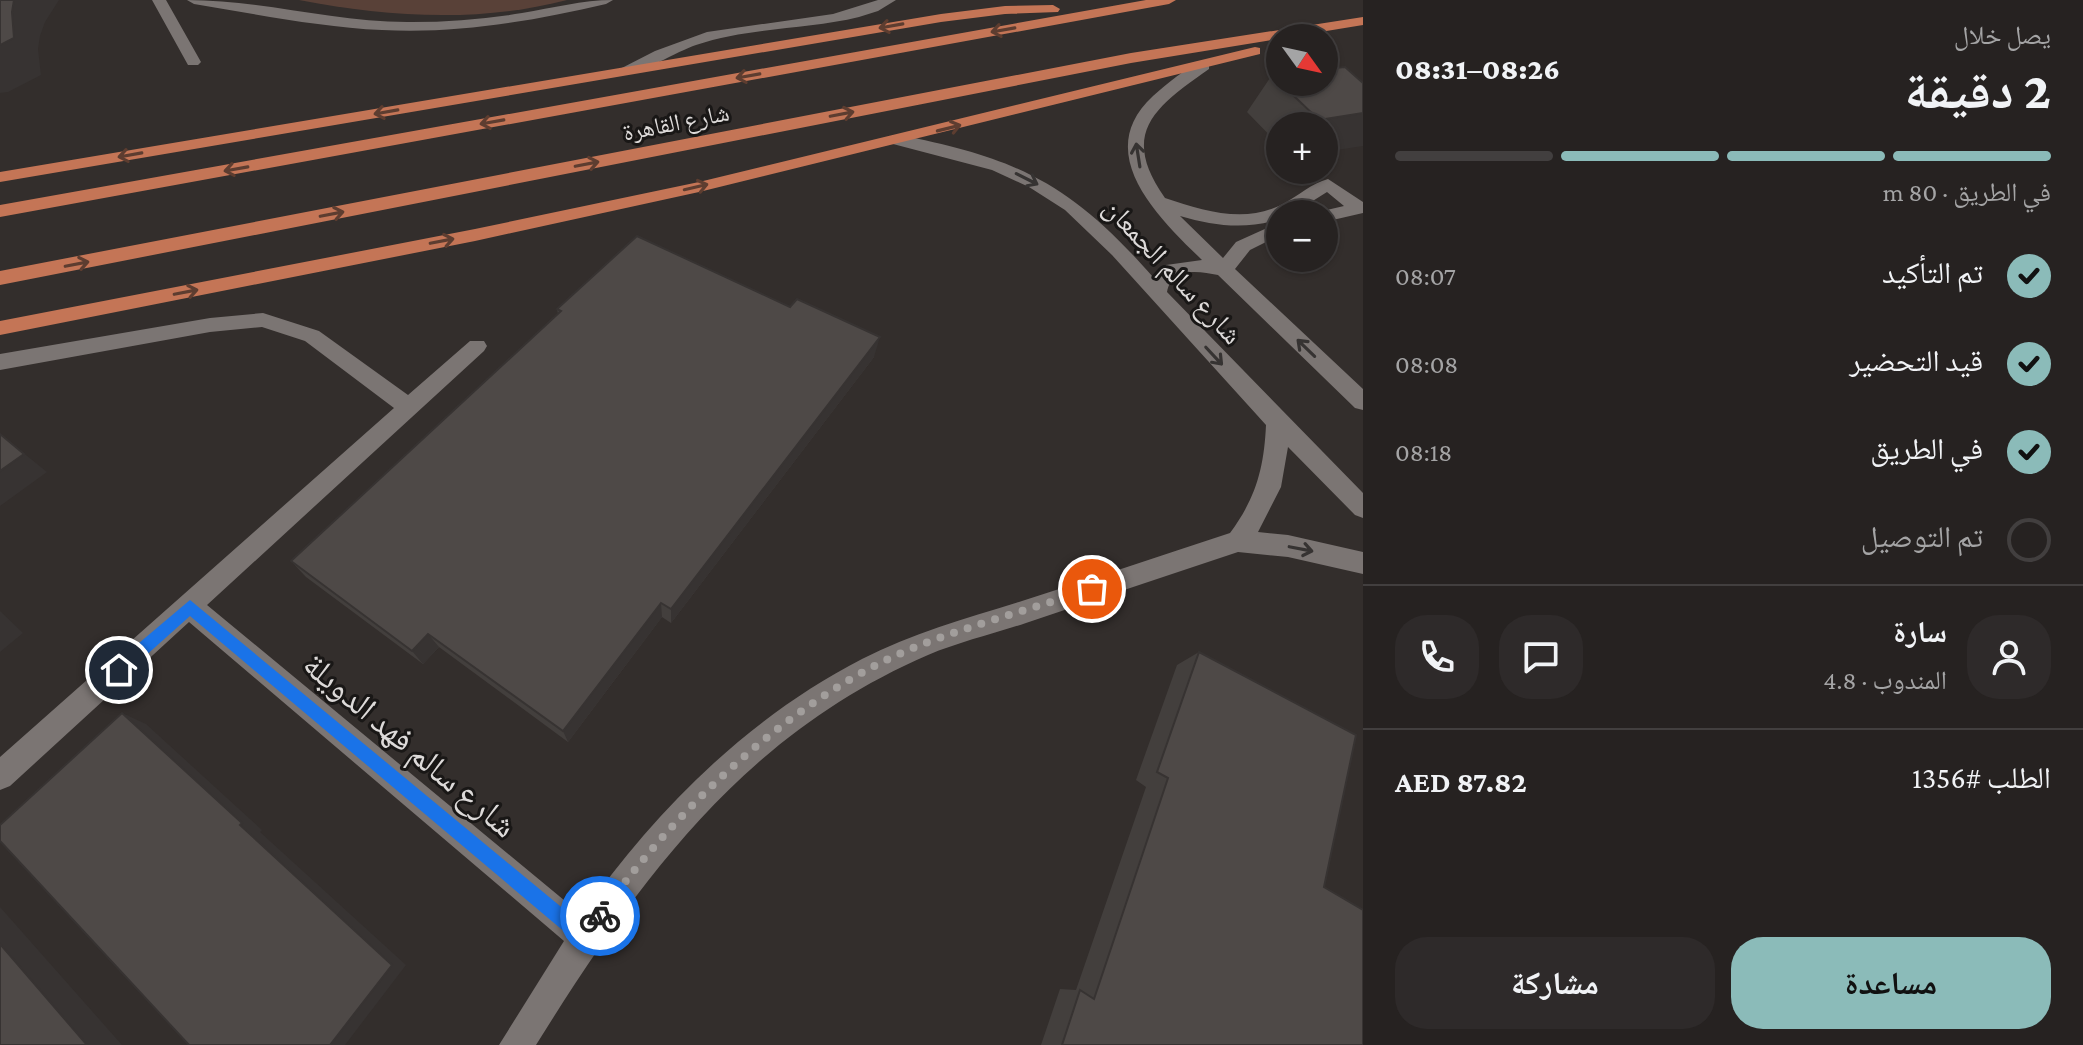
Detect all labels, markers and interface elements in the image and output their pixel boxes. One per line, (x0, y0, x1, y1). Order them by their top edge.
one-way arrow (879, 20, 904, 35)
text: يصل خلال (1954, 21, 2051, 50)
one-way arrow (991, 23, 1017, 38)
north arrow (1266, 24, 1338, 96)
map controls (1266, 24, 1338, 272)
text: 08:26–08:31 (1395, 52, 1560, 85)
text: 2 دقيقة (1904, 61, 2051, 119)
one-way arrow (735, 70, 761, 85)
street label: شارع القاهرة (620, 98, 732, 148)
one-way arrow (374, 105, 399, 120)
one-way arrow (829, 106, 854, 121)
button: + (1266, 112, 1338, 184)
one-way arrow (480, 116, 505, 131)
one-way arrow (936, 120, 961, 135)
one-way arrow (1130, 143, 1145, 169)
one-way arrow (118, 149, 143, 164)
one-way arrow (574, 156, 599, 171)
one-way arrow (224, 162, 249, 177)
one-way arrow (1014, 172, 1038, 188)
text: في الطريق · 80 m (1883, 178, 2051, 207)
one-way arrow (682, 179, 708, 194)
street label: شارع سالم الجمعان (1095, 192, 1248, 352)
button: − (1266, 200, 1338, 272)
one-way arrow (318, 205, 344, 220)
one-way arrow (428, 233, 454, 248)
icon: check (2007, 254, 2051, 298)
one-way arrow (63, 255, 89, 270)
text: تم التأكيد (1882, 256, 1983, 289)
text: 08:07 (1395, 262, 1456, 291)
one-way arrow (173, 283, 199, 298)
one-way arrow (1297, 339, 1317, 358)
icon: check (2007, 342, 2051, 386)
text: قيد التحضير (1849, 344, 1983, 377)
one-way arrow (1205, 346, 1223, 366)
text: 08:08 (1395, 350, 1458, 379)
icon: check (2007, 430, 2051, 474)
text: في الطريق (1870, 432, 1983, 465)
text: 08:18 (1395, 438, 1452, 467)
text: تم التوصيل (1861, 520, 1983, 553)
one-way arrow (1288, 542, 1314, 557)
pin (1058, 555, 1126, 623)
icon: bag (1070, 567, 1114, 611)
button: phone (1395, 615, 1479, 699)
button: chat (1499, 615, 1583, 699)
text: سارة (1893, 615, 1947, 648)
button: person (1967, 615, 2051, 699)
pin (85, 636, 153, 704)
street label: شارع سالم فهد الدويلة (294, 645, 524, 848)
icon: home (97, 648, 141, 692)
text: المندوب · 4.8 (1823, 666, 1947, 695)
text: الطلب #1356 (1912, 761, 2051, 794)
text: AED 87.82 (1395, 765, 1527, 798)
courier (560, 876, 640, 956)
icon: bike (578, 894, 622, 938)
button: مشاركة (1395, 937, 1715, 1029)
button: مساعدة (1731, 937, 2051, 1029)

